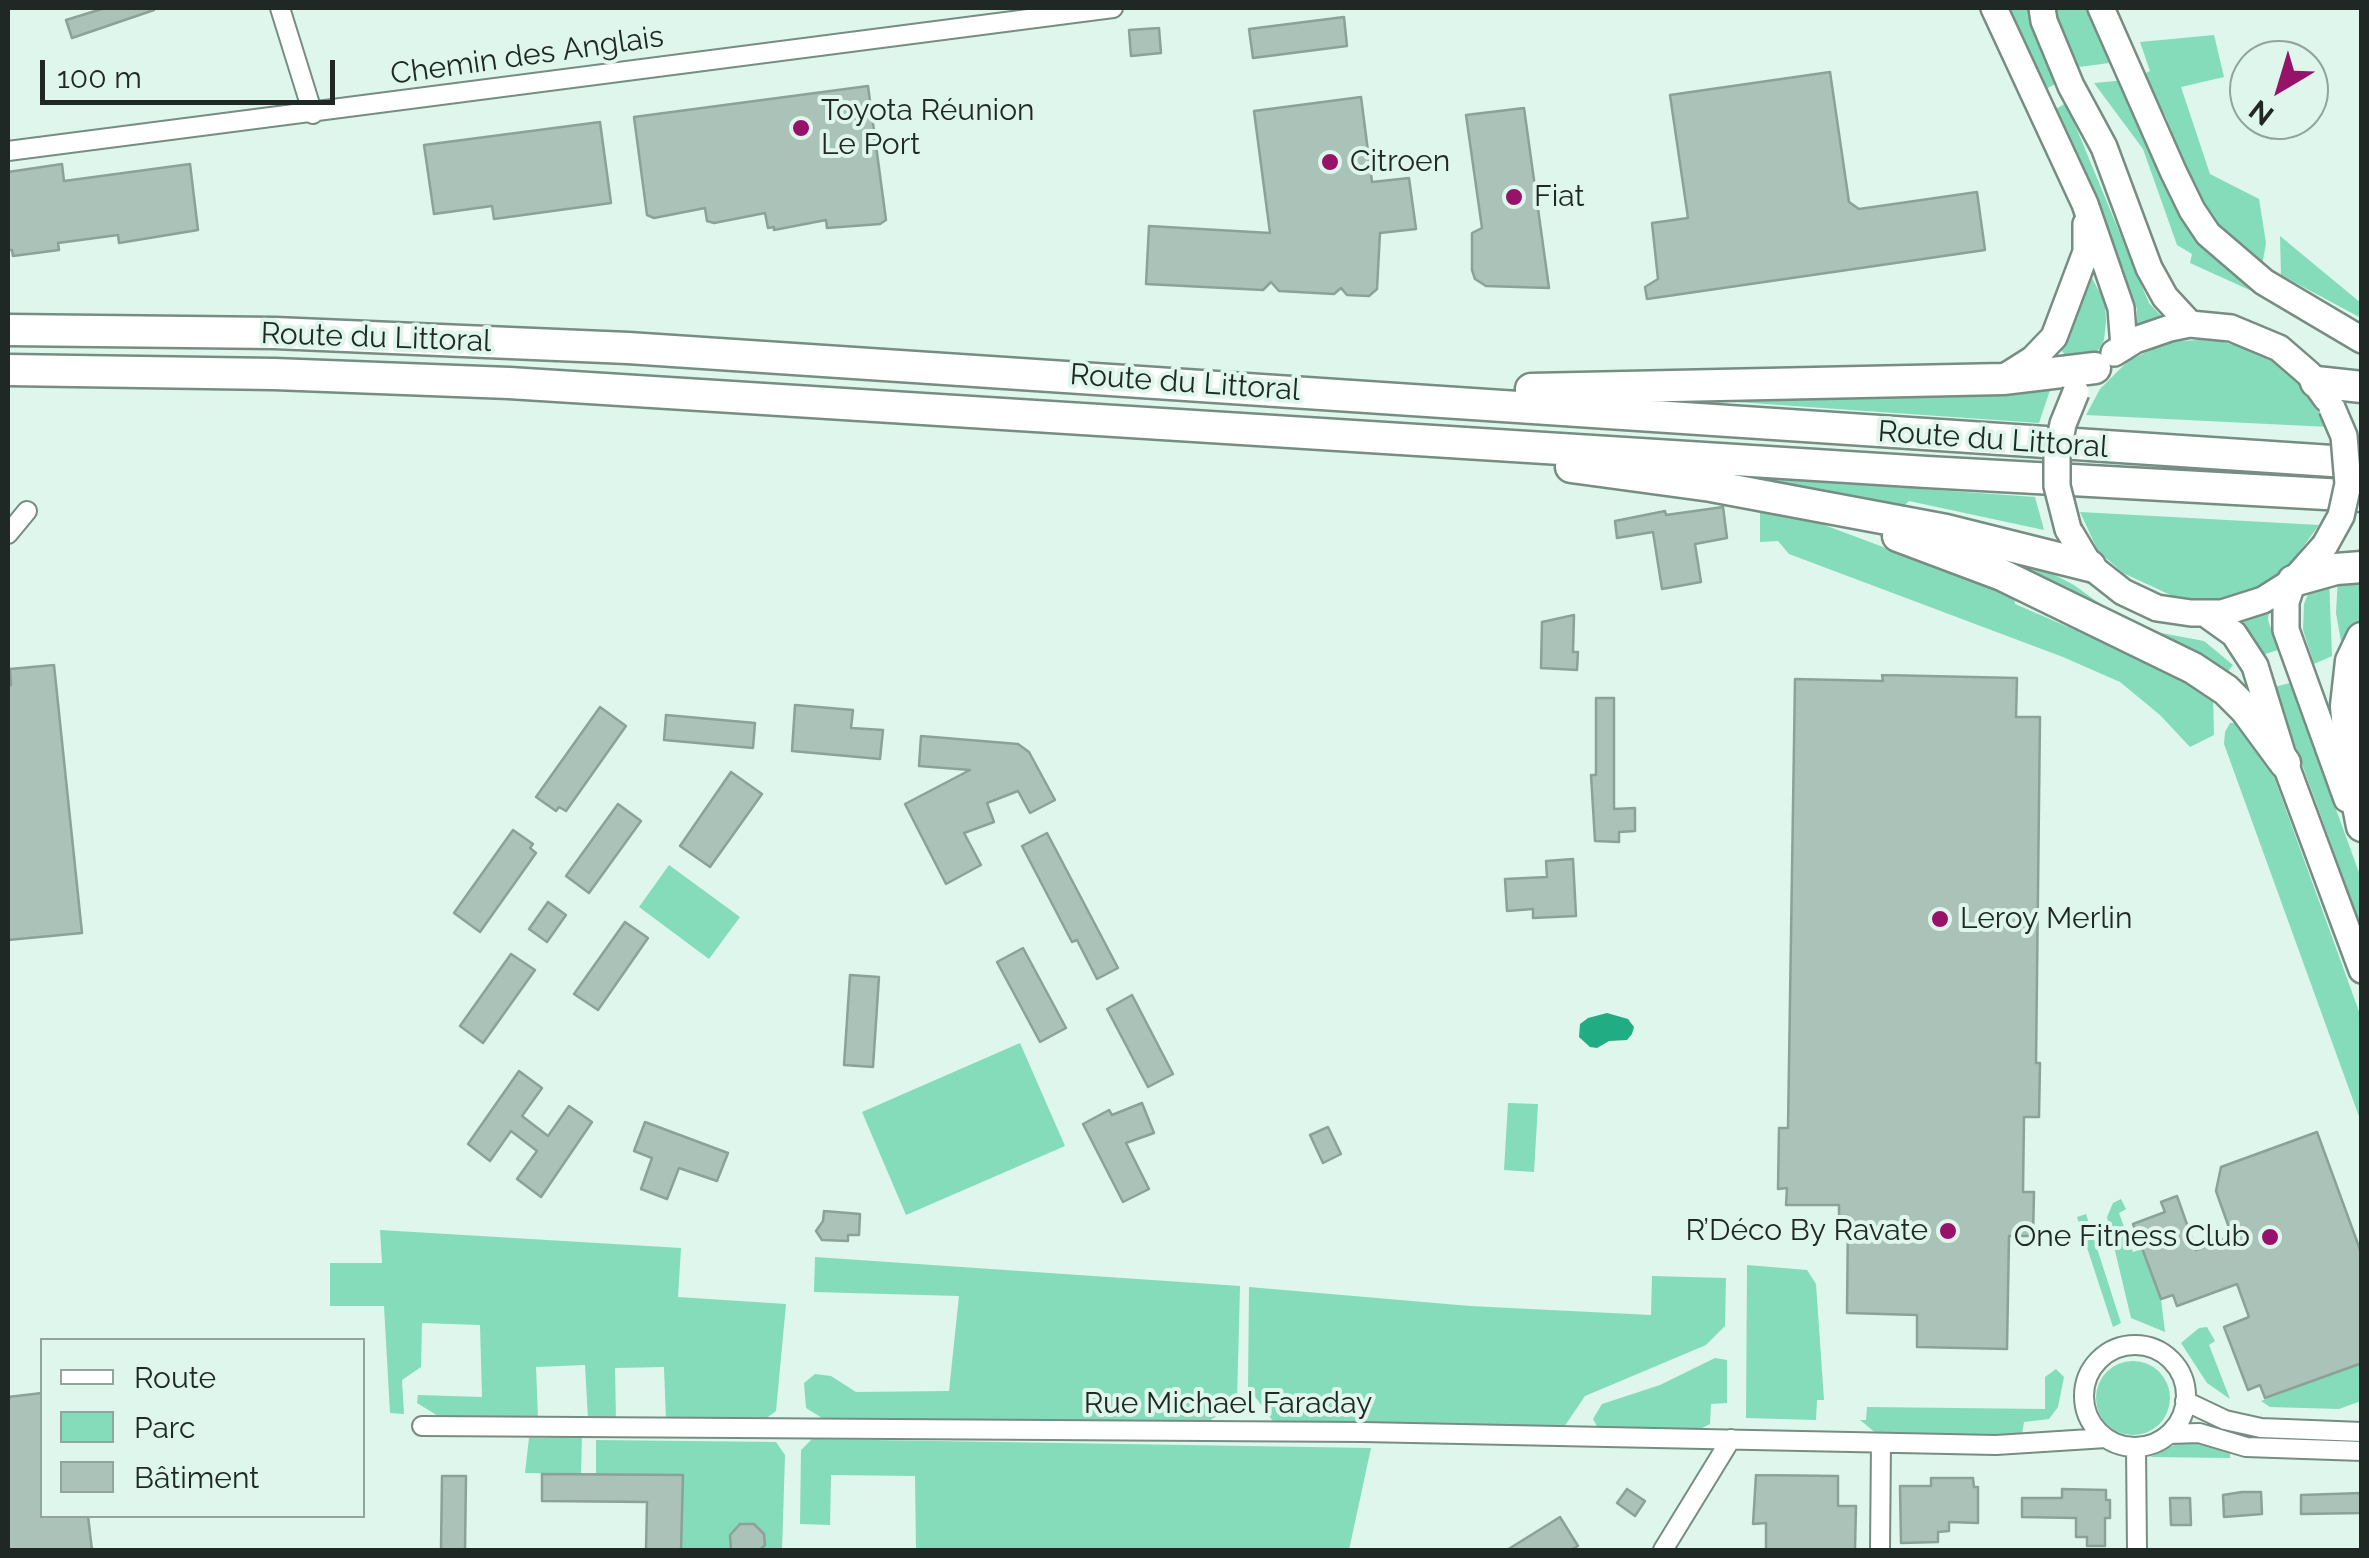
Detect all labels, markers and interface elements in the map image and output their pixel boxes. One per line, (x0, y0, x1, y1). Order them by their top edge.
street label: Chemin des Anglais (388, 19, 666, 93)
scale bar (45, 40, 340, 102)
north arrow (2229, 40, 2329, 140)
text: 100 m (57, 60, 142, 95)
place label: Toyota Réunion Le Port (821, 93, 1034, 164)
text: N (2243, 93, 2280, 132)
marker: Toyota Réunion Le Port (790, 117, 812, 139)
place label: Citroen (1350, 144, 1450, 180)
marker: Citroen (1319, 151, 1341, 173)
place label: Fiat (1534, 179, 1584, 215)
marker: Fiat (1503, 186, 1525, 208)
street label: Route du Littoral (260, 316, 492, 360)
street label: Route du Littoral (1069, 357, 1301, 409)
street label: Route du Littoral (1877, 414, 2109, 466)
place label: Leroy Merlin (1960, 901, 2132, 937)
marker: Leroy Merlin (1929, 908, 1951, 930)
place label: R’Déco By Ravate (1686, 1213, 1928, 1249)
place label: One Fitness Club (2014, 1219, 2250, 1255)
marker: R’Déco By Ravate (1937, 1220, 1959, 1242)
marker: One Fitness Club (2259, 1226, 2281, 1248)
legend (40, 1338, 365, 1518)
text: Route (134, 1360, 216, 1395)
street label: Rue Michael Faraday (1084, 1386, 1372, 1422)
text: Parc (134, 1410, 195, 1445)
text: Bâtiment (134, 1460, 259, 1495)

